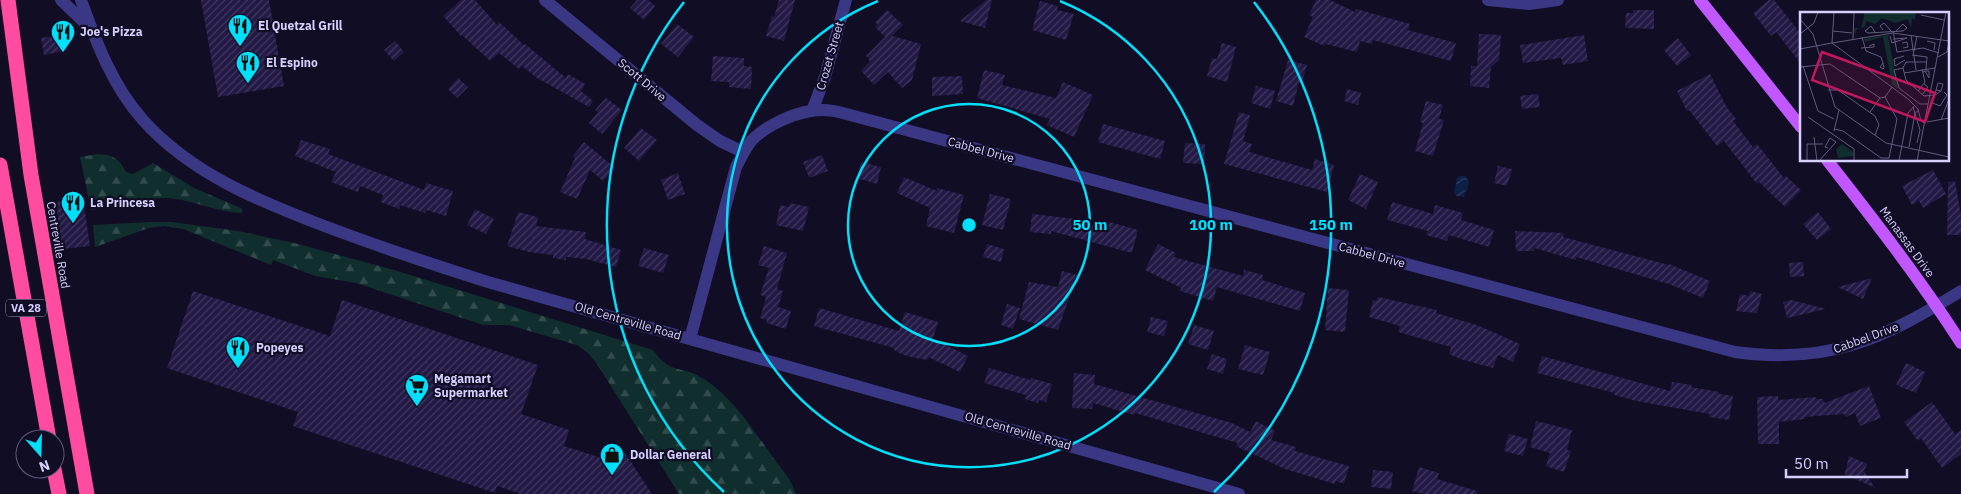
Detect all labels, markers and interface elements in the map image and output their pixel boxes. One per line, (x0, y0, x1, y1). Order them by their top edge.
inset map (1800, 12, 1948, 161)
restaurant icon: El Quetzal Grill (227, 13, 253, 47)
place label: El Quetzal Grill (258, 18, 343, 33)
restaurant icon: Joe's Pizza (50, 19, 76, 53)
street label: Crozet Street (813, 20, 846, 92)
place label: Joe's Pizza (80, 24, 143, 39)
restaurant icon: El Espino (235, 50, 261, 84)
place label: El Espino (266, 55, 318, 70)
street label: Scott Drive (615, 55, 670, 104)
street label: Cabbel Drive (946, 133, 1016, 166)
restaurant icon: La Princesa (60, 190, 86, 224)
place label: La Princesa (90, 195, 155, 210)
street label: Centreville Road (43, 200, 74, 290)
street label: Manassas Drive (1877, 203, 1938, 280)
text: 50 m (1073, 215, 1107, 234)
text: 100 m (1189, 215, 1233, 234)
text: 150 m (1309, 215, 1353, 234)
centre of rings (960, 216, 978, 234)
street label: Cabbel Drive (1337, 238, 1407, 271)
street label: Old Centreville Road (573, 298, 683, 343)
road number: VA 28 (6, 300, 46, 316)
street label: Cabbel Drive (1831, 319, 1901, 356)
restaurant icon: Popeyes (225, 335, 251, 369)
place label: Popeyes (256, 340, 303, 355)
place label: Megamart Supermarket (434, 371, 508, 400)
supermarket icon: Megamart Supermarket (404, 373, 430, 407)
street label: Old Centreville Road (963, 408, 1073, 453)
north arrow (15, 429, 65, 479)
shop icon: Dollar General (599, 442, 625, 476)
scale bar (1786, 446, 1907, 478)
place label: Dollar General (630, 447, 712, 462)
text: 50 m (1794, 454, 1829, 473)
text: N (37, 456, 52, 476)

